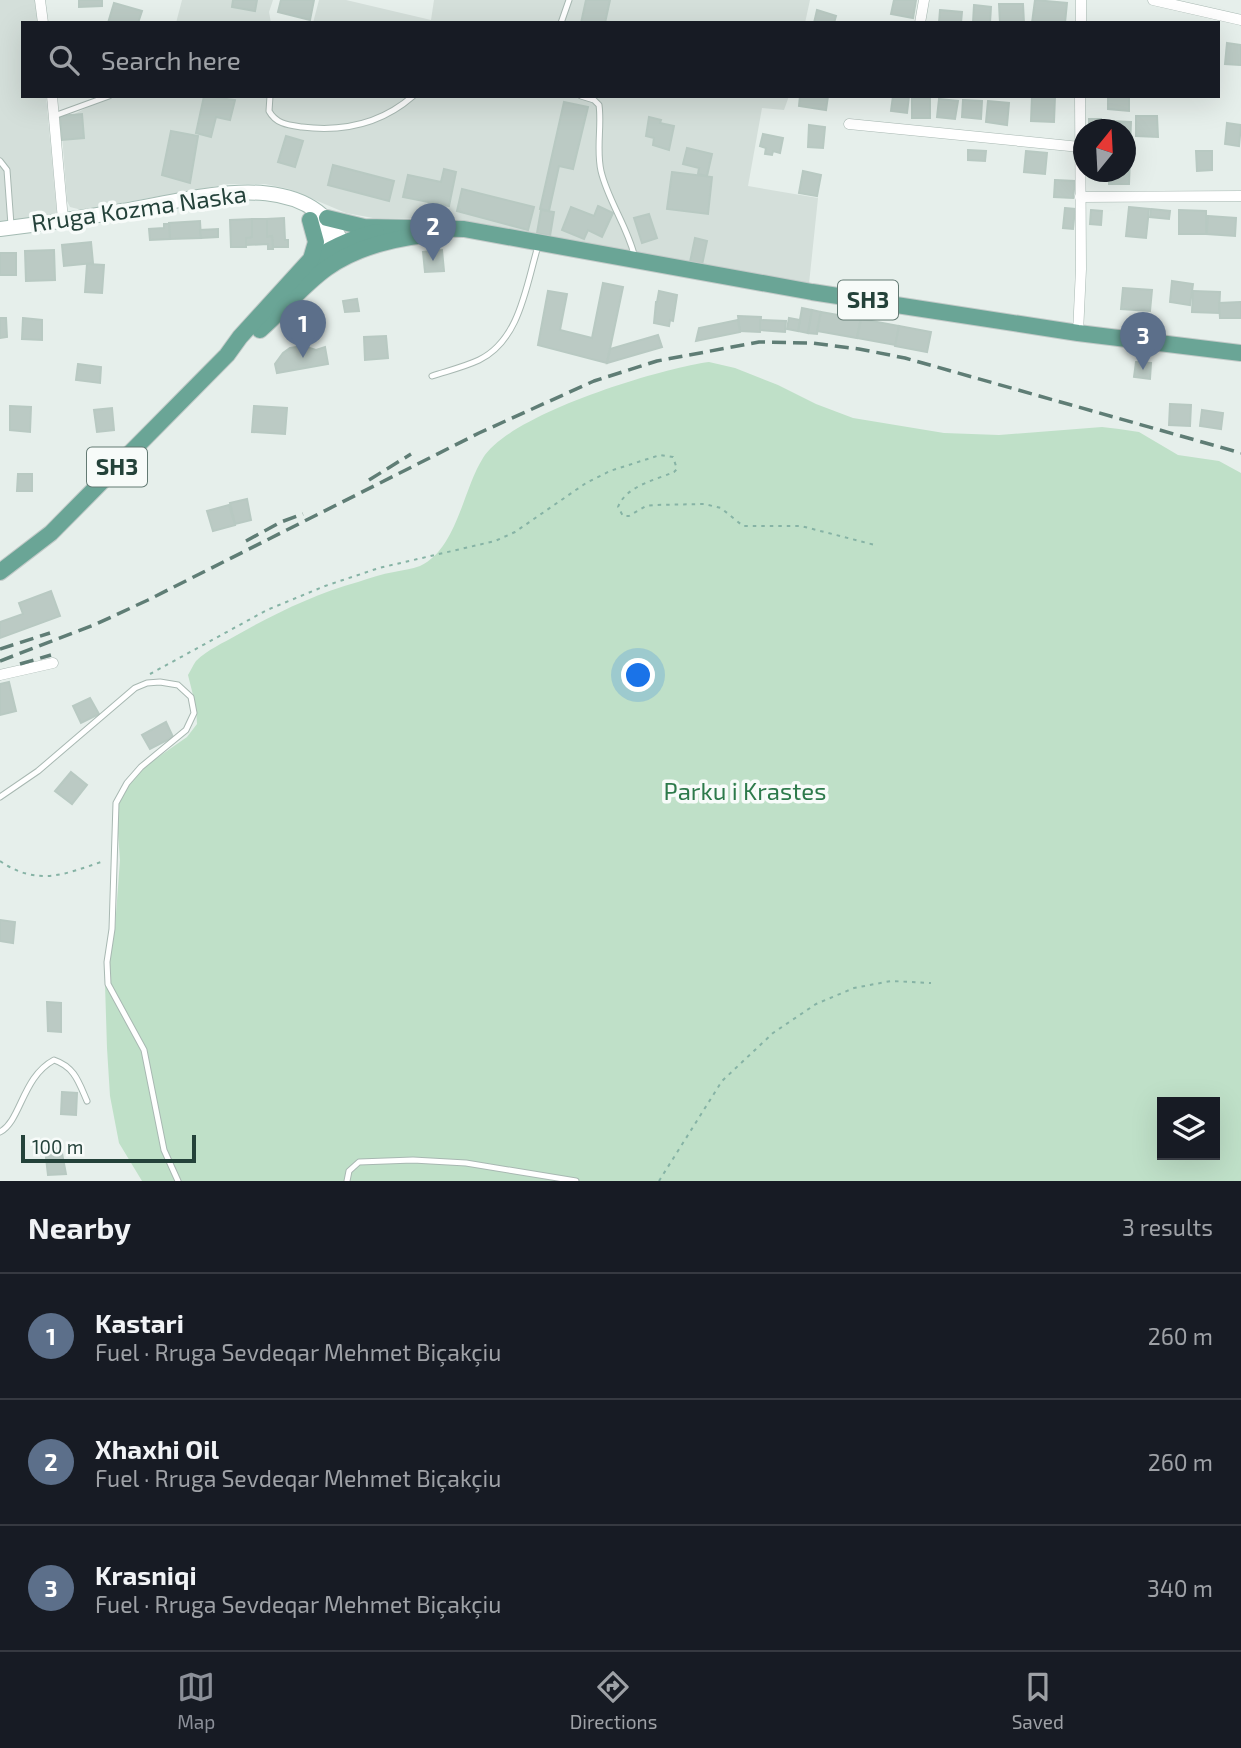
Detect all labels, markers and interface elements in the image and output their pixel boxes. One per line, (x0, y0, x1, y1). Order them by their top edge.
search box (21, 21, 1220, 98)
icon: search (45, 41, 83, 79)
text: Search here (101, 44, 241, 75)
north arrow (1073, 119, 1136, 182)
street label: Rruga Kozma Naska (29, 178, 248, 237)
pin: 2 (410, 203, 456, 261)
road number: SH3 (838, 280, 898, 320)
pin: 1 (280, 300, 326, 358)
pin: 3 (1120, 312, 1166, 370)
road number: SH3 (87, 447, 147, 486)
your location (621, 658, 655, 692)
park label: Parku i Krastes (664, 776, 826, 805)
map controls (1157, 1097, 1220, 1160)
button: layers (1157, 1097, 1220, 1160)
scale bar (21, 1132, 196, 1164)
text: 100 m (32, 1135, 83, 1158)
text: Nearby (28, 1209, 131, 1245)
text: 3 results (1122, 1213, 1213, 1241)
text: Kastari (95, 1307, 184, 1338)
text: 1 (46, 1322, 56, 1350)
text: 260 m (1148, 1322, 1213, 1350)
text: Fuel · Rruga Sevdeqar Mehmet Biçakçiu (95, 1338, 501, 1366)
text: Xhaxhi Oil (95, 1433, 219, 1464)
text: 2 (44, 1448, 58, 1476)
text: 260 m (1148, 1448, 1213, 1476)
text: Fuel · Rruga Sevdeqar Mehmet Biçakçiu (95, 1464, 501, 1492)
text: Krasniqi (95, 1559, 197, 1590)
text: 3 (44, 1574, 58, 1602)
text: 340 m (1147, 1574, 1213, 1602)
text: Fuel · Rruga Sevdeqar Mehmet Biçakçiu (95, 1590, 501, 1618)
tab: Map (177, 1668, 215, 1733)
tab: Directions (570, 1668, 657, 1733)
tab: Saved (1012, 1668, 1064, 1733)

